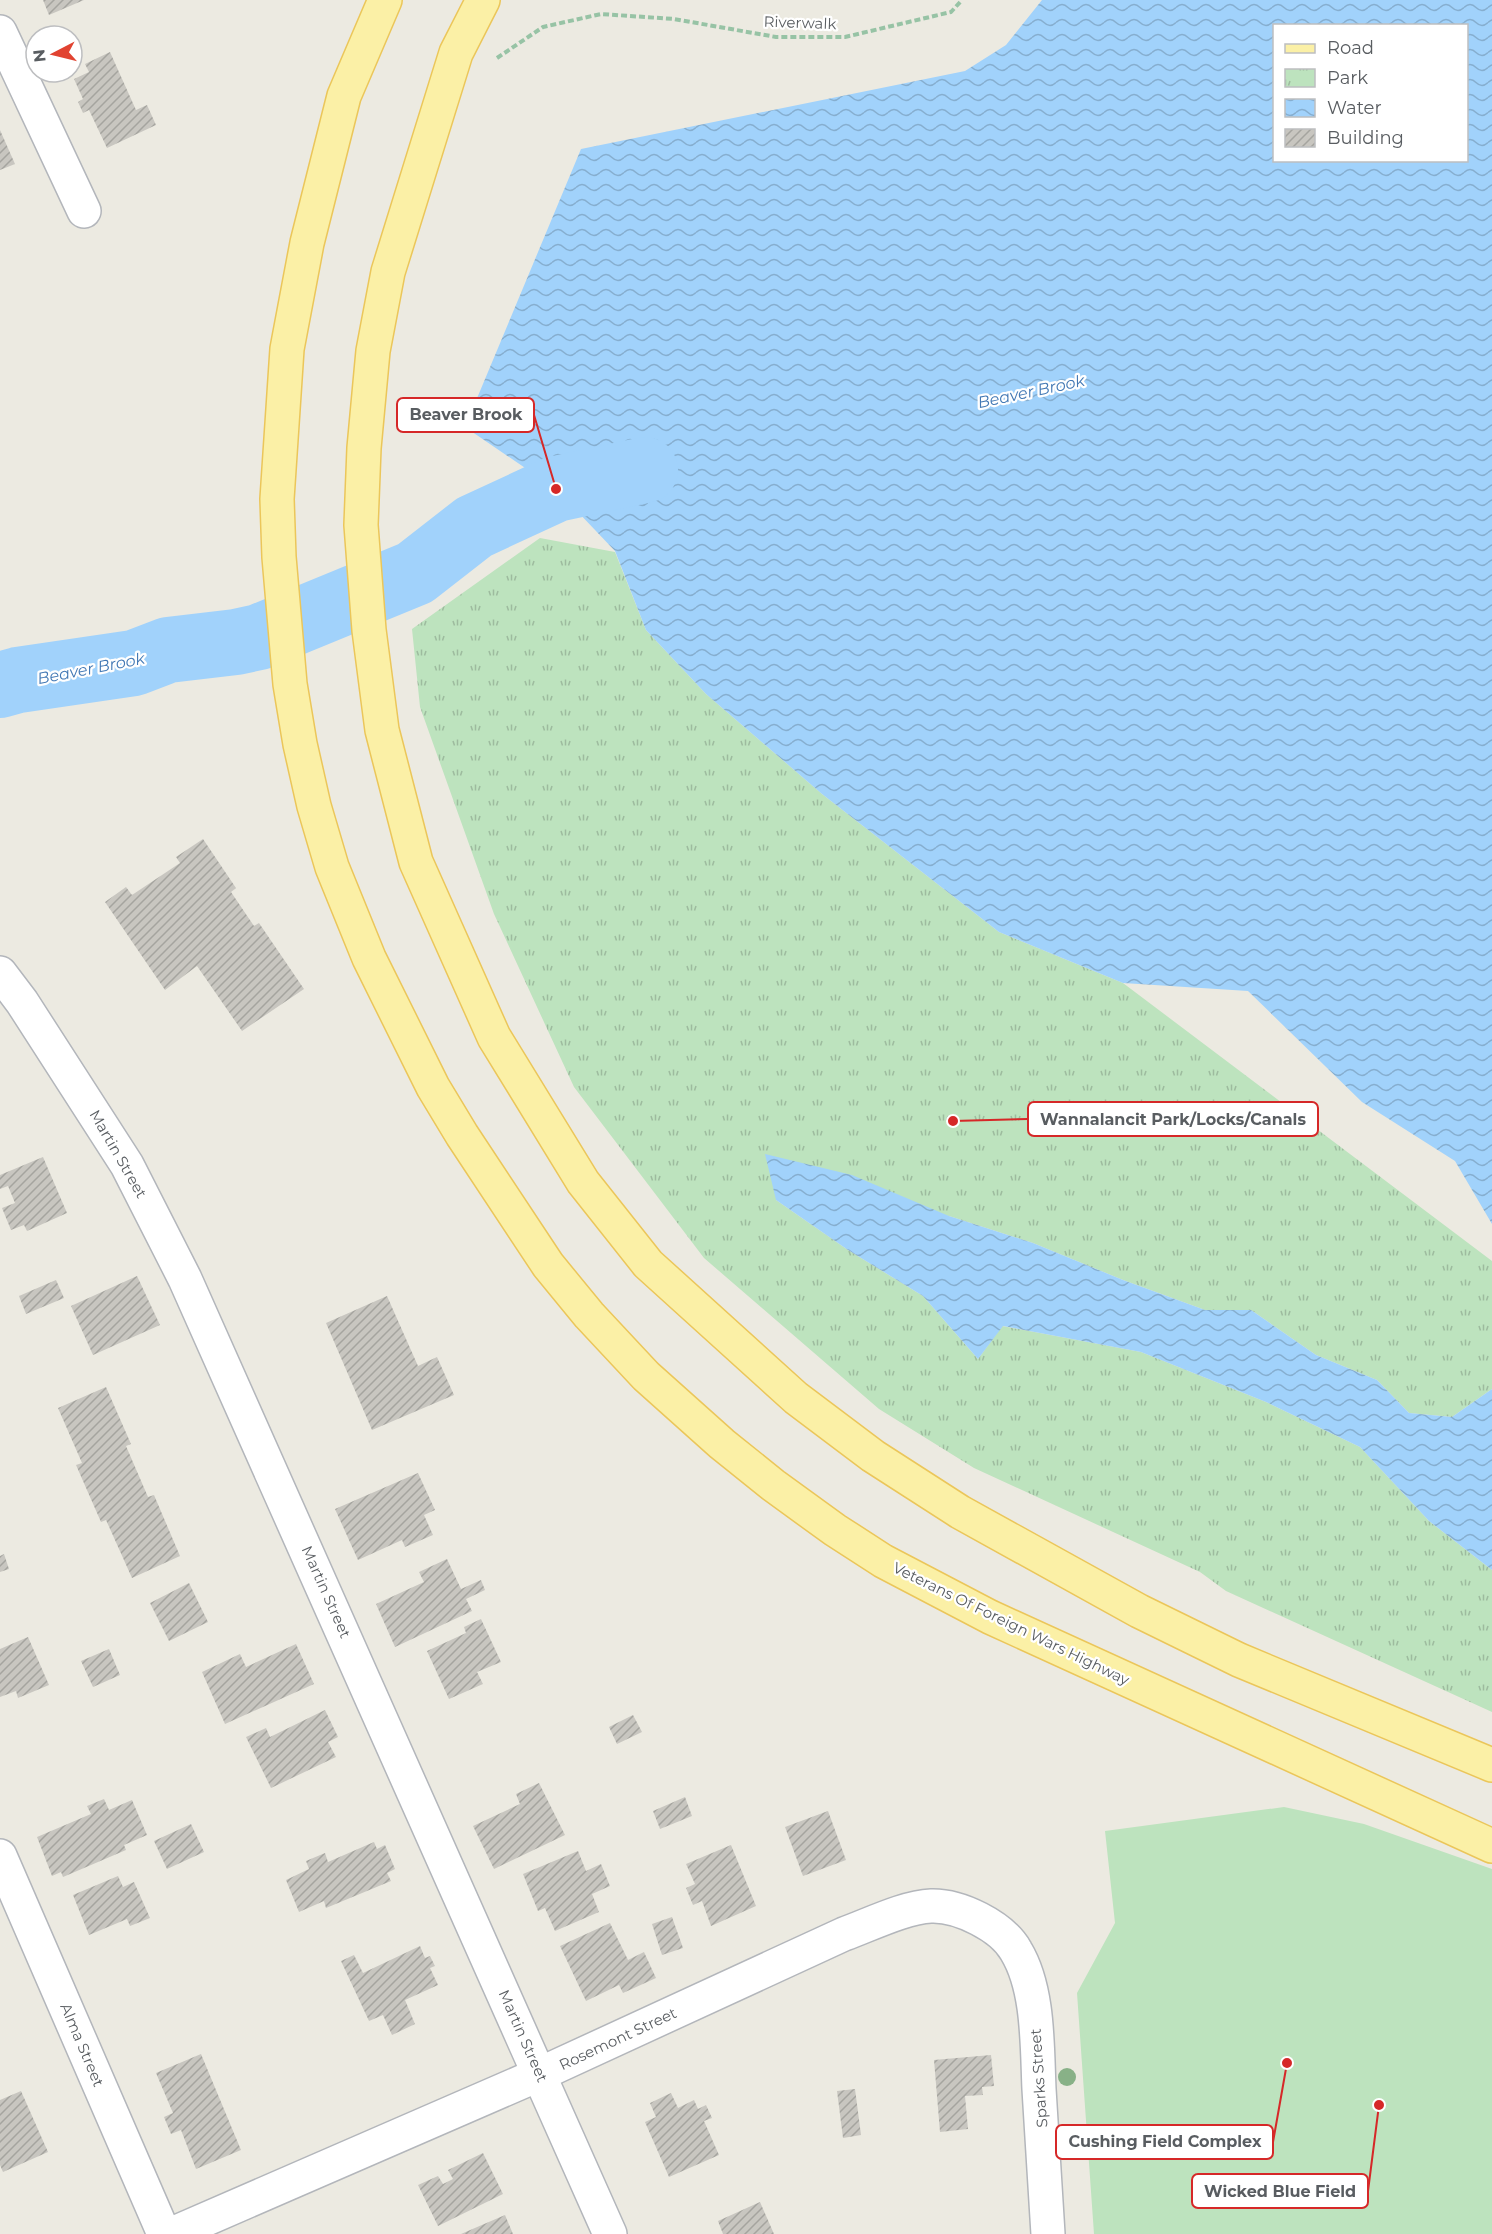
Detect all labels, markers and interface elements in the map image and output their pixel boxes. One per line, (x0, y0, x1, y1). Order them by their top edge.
street label: Riverwalk (763, 12, 837, 33)
north arrow (24, 24, 84, 84)
legend (1273, 24, 1468, 162)
text: Road (1327, 37, 1374, 59)
text: N (29, 48, 50, 63)
text: Park (1327, 67, 1368, 89)
text: Water (1327, 97, 1382, 119)
text: Building (1327, 127, 1404, 149)
water label: Beaver Brook (976, 371, 1088, 412)
callout: Beaver Brook (397, 398, 534, 432)
text: Beaver Brook (409, 405, 523, 424)
water label: Beaver Brook (36, 648, 148, 688)
callout: Wannalancit Park/Locks/Canals (1028, 1102, 1318, 1136)
street label: Martin Street (85, 1106, 151, 1201)
text: Wannalancit Park/Locks/Canals (1040, 1110, 1306, 1129)
street label: Martin Street (298, 1543, 355, 1641)
street label: Veterans Of Foreign Wars Highway (890, 1558, 1133, 1690)
street label: Martin Street (495, 1987, 552, 2085)
street label: Alma Street (56, 2000, 109, 2089)
street label: Rosemont Street (556, 2003, 680, 2074)
street label: Sparks Street (1026, 2028, 1051, 2128)
callout: Cushing Field Complex (1056, 2125, 1273, 2159)
text: Cushing Field Complex (1069, 2132, 1262, 2151)
callout: Wicked Blue Field (1192, 2174, 1368, 2208)
text: Wicked Blue Field (1204, 2182, 1356, 2201)

